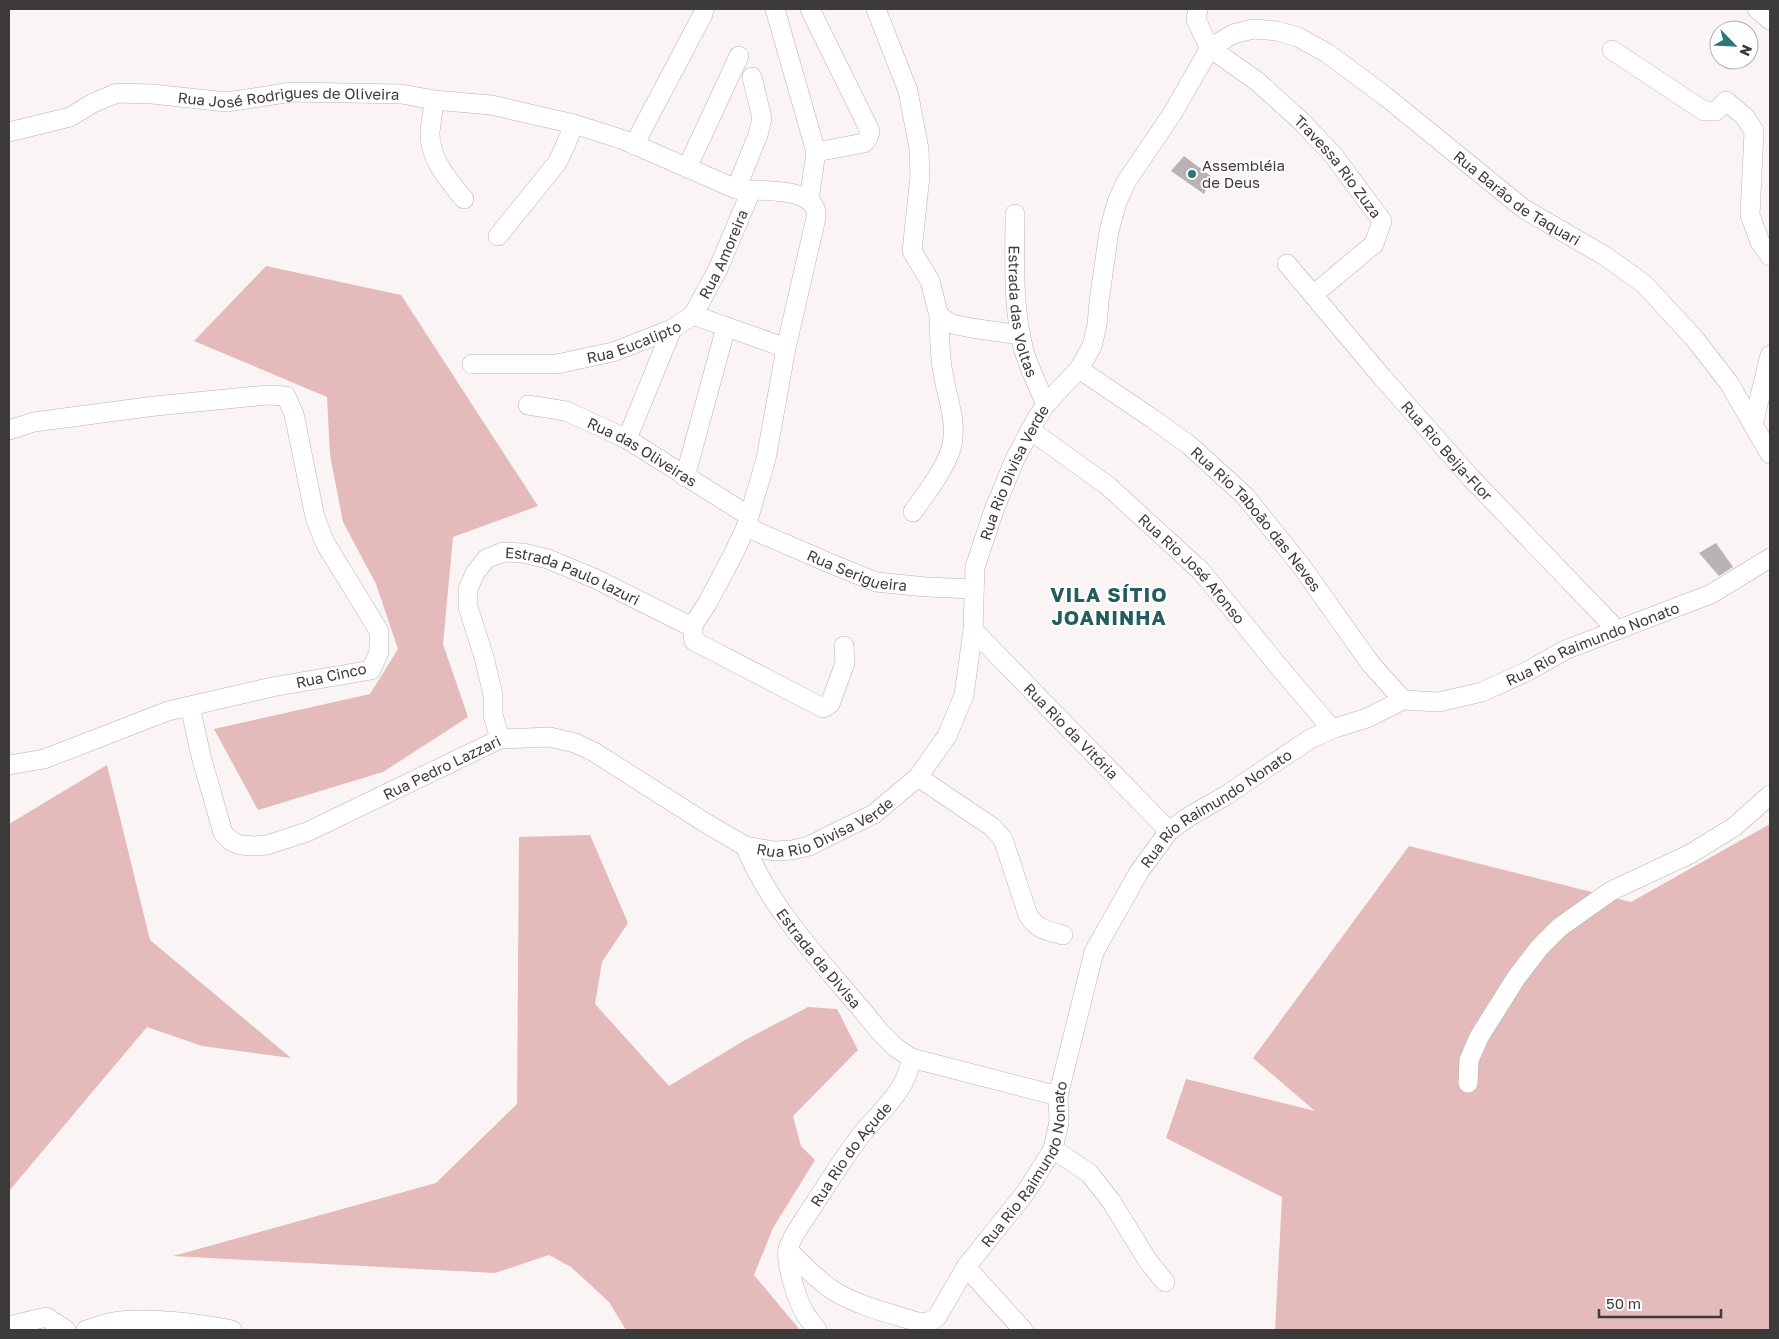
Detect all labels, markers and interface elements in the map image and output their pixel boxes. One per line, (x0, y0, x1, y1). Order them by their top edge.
north arrow (1709, 20, 1759, 70)
text: N (1736, 42, 1756, 59)
street label: Rua José Rodrigues de Oliveira (177, 83, 400, 111)
street label: Travessa Rio Zuza (1291, 111, 1385, 221)
street label: Rua Barão de Taquari (1450, 147, 1584, 249)
place label: Assembléia de Deus (1202, 156, 1285, 191)
marker: Assembléia de Deus (1186, 168, 1198, 180)
street label: Rua Amoreira (695, 207, 751, 302)
street label: Estrada das Voltas (1006, 245, 1042, 380)
street label: Rua Eucalipto (585, 317, 685, 366)
street label: Rua Rio Beija-Flor (1398, 397, 1497, 504)
street label: Rua Rio Divisa Verde (976, 401, 1052, 542)
street label: Rua das Oliveiras (585, 413, 701, 490)
street label: Rua Rio Taboão das Neves (1188, 443, 1325, 595)
street label: Rua Rio José Afonso (1135, 510, 1249, 627)
street label: Estrada Paulo lazuri (505, 543, 643, 608)
street label: Rua Serigueira (805, 546, 908, 594)
district label: VILA SÍTIO JOANINHA (1050, 582, 1168, 629)
street label: Rua Rio Raimundo Nonato (1503, 598, 1682, 689)
street label: Rua Cinco (294, 659, 368, 691)
street label: Rua Rio da Vitória (1021, 679, 1122, 783)
street label: Rua Pedro Lazzari (380, 731, 503, 803)
street label: Rua Rio Raimundo Nonato (1136, 745, 1295, 871)
street label: Rua Rio Divisa Verde (755, 793, 897, 860)
street label: Estrada da Divisa (773, 905, 865, 1012)
street label: Rua Rio Raimundo Nonato (977, 1079, 1070, 1250)
street label: Rua Rio do Açude (806, 1098, 895, 1210)
scale bar (1599, 1286, 1722, 1318)
text: 50 m (1606, 1294, 1641, 1312)

